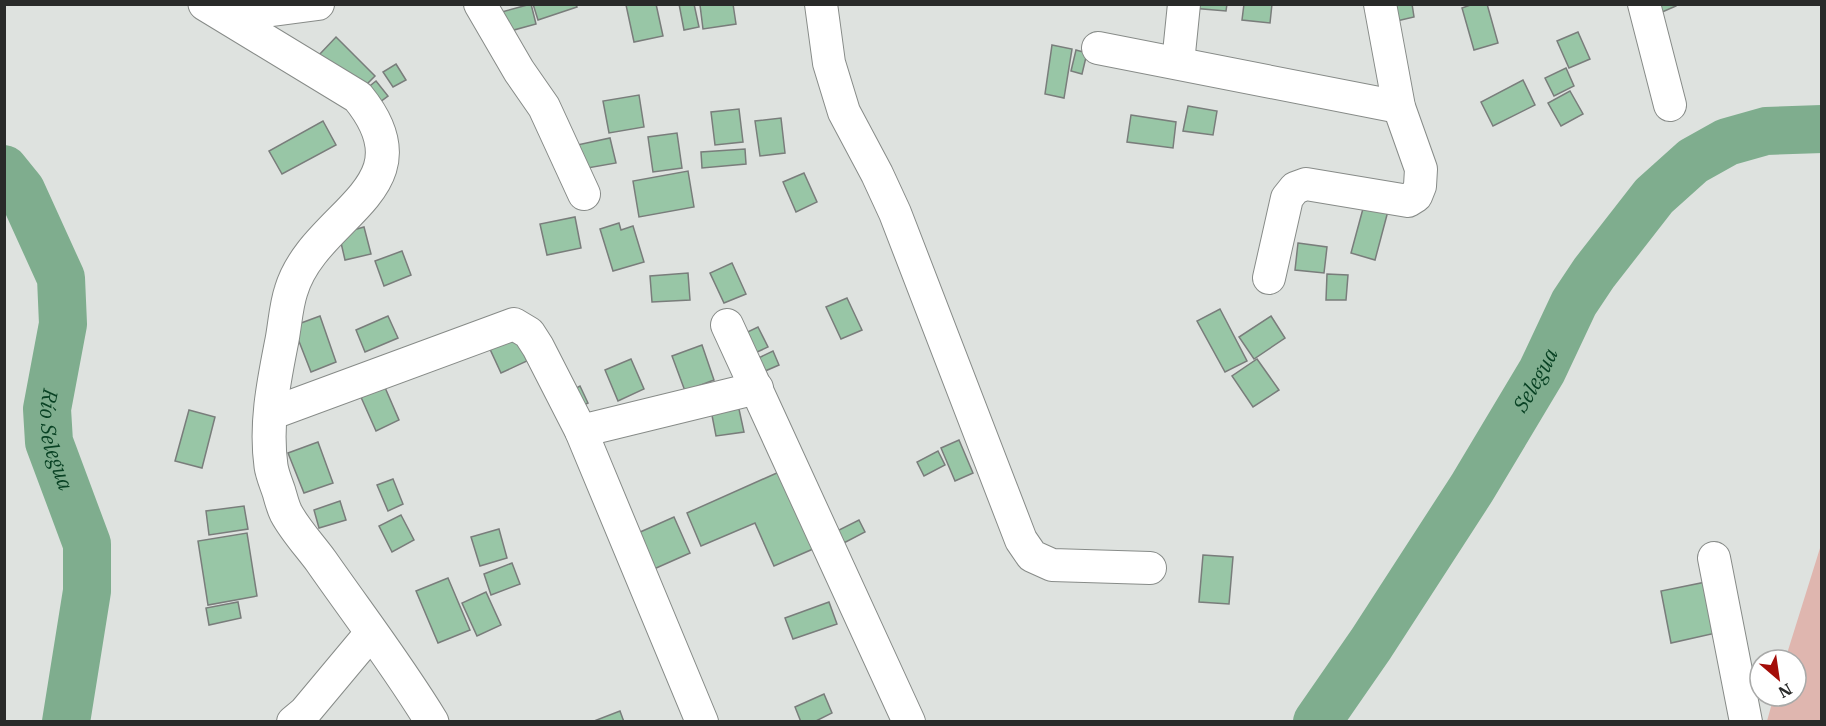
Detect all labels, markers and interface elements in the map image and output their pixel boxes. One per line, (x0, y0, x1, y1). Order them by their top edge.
water label: Selegua (1505, 343, 1564, 418)
water label: Río Selegua (34, 386, 81, 494)
north arrow (1748, 648, 1808, 708)
text: N (1775, 679, 1796, 703)

